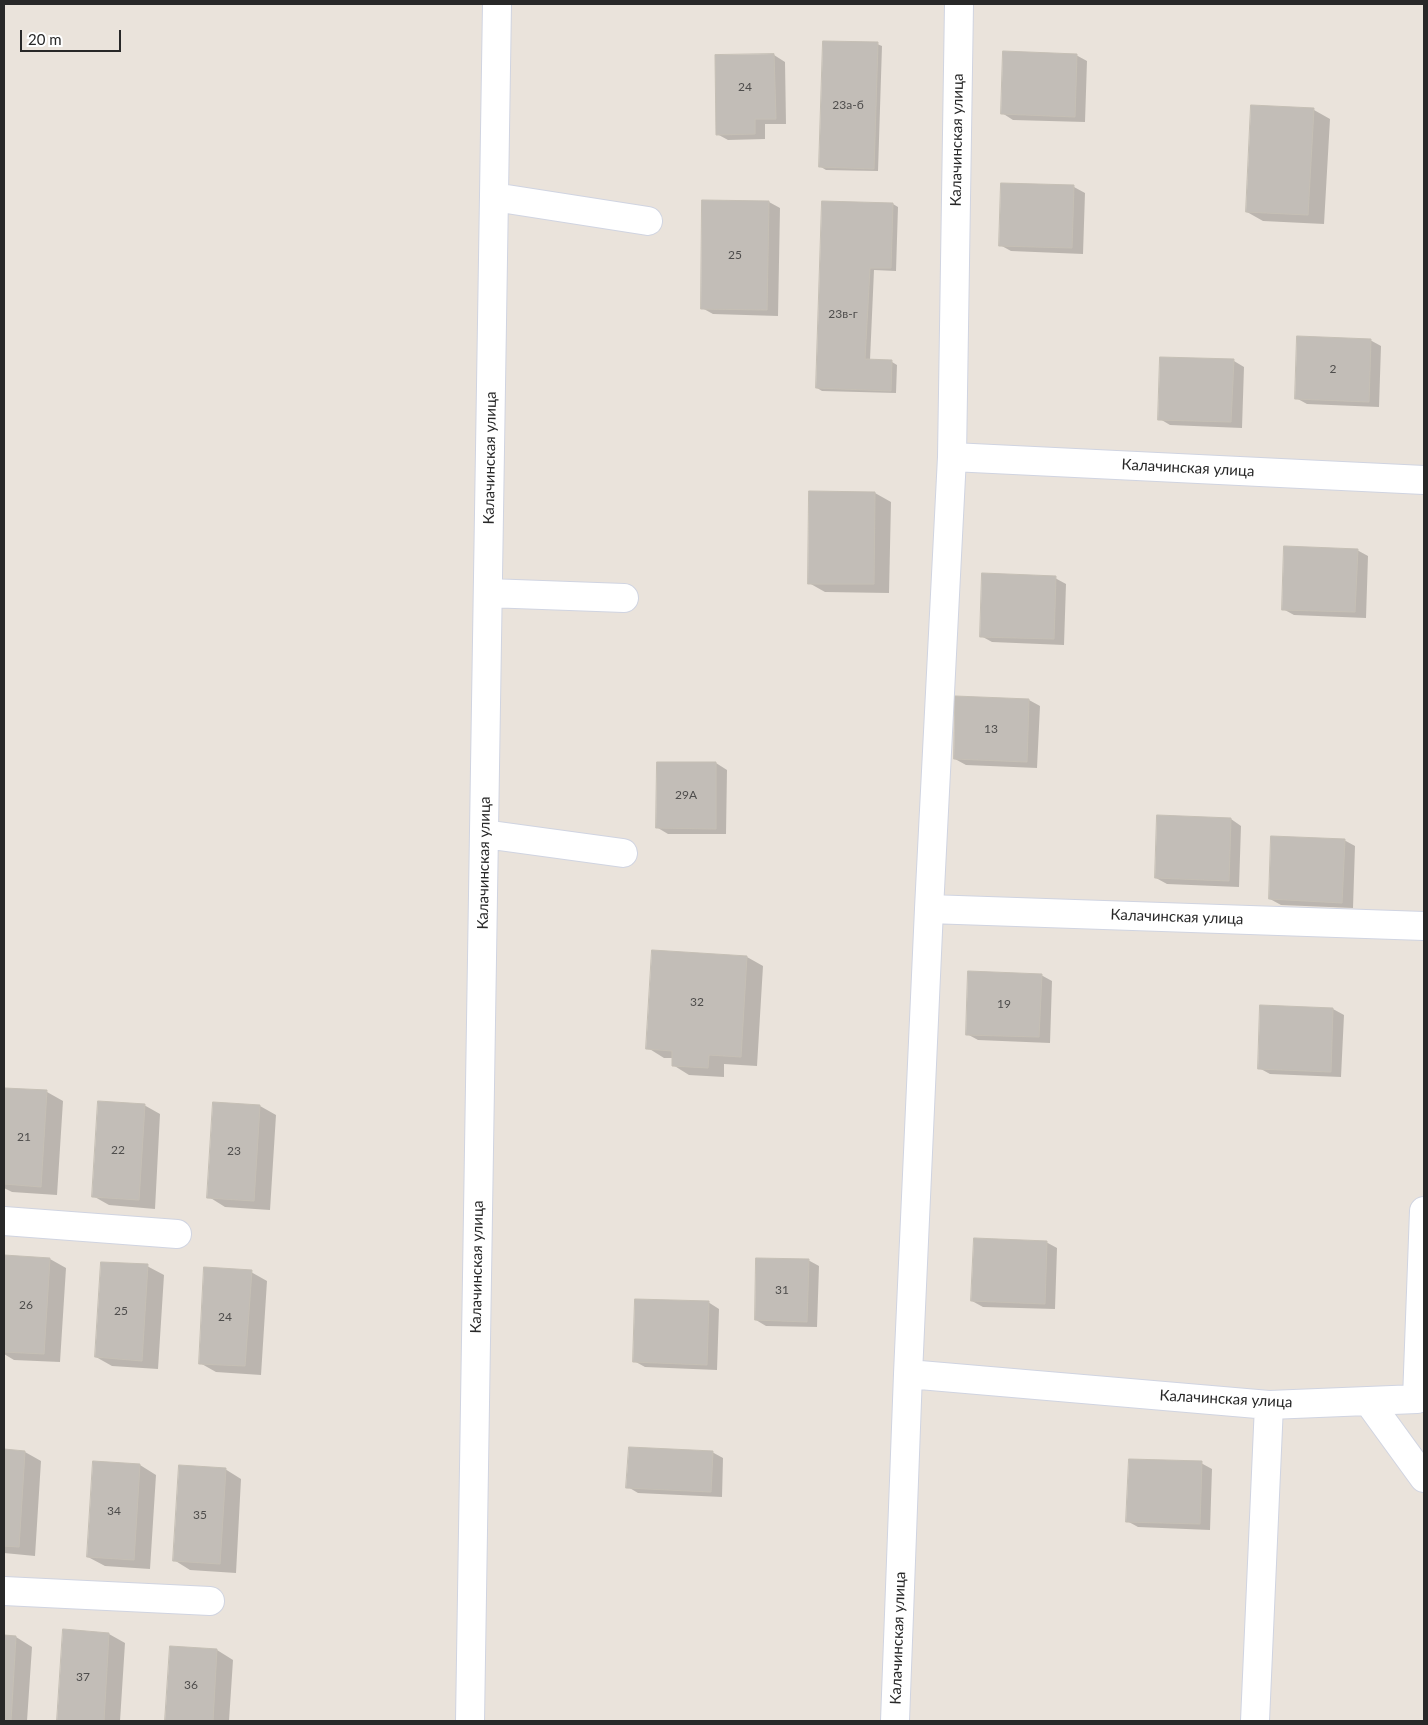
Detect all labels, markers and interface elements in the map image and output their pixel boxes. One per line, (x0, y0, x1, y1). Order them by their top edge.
scale bar (22, 20, 124, 52)
text: 20 m (28, 30, 62, 48)
street label: Калачинская улица (947, 73, 967, 207)
house number: 24 (738, 80, 752, 94)
house number: 23а-б (832, 98, 864, 112)
house number: 25 (728, 248, 742, 262)
house number: 23в-г (828, 307, 858, 321)
house number: 2 (1330, 362, 1336, 376)
street label: Калачинская улица (480, 391, 500, 525)
street label: Калачинская улица (1121, 456, 1255, 480)
house number: 13 (984, 722, 998, 736)
house number: 29А (675, 788, 697, 802)
street label: Калачинская улица (474, 796, 494, 930)
street label: Калачинская улица (1110, 906, 1244, 928)
house number: 32 (690, 995, 704, 1009)
house number: 19 (997, 997, 1011, 1011)
house number: 21 (17, 1130, 31, 1144)
house number: 22 (111, 1143, 125, 1157)
house number: 23 (227, 1144, 241, 1158)
street label: Калачинская улица (467, 1200, 487, 1334)
house number: 31 (775, 1283, 789, 1297)
house number: 26 (19, 1298, 33, 1312)
house number: 25 (114, 1304, 128, 1318)
house number: 24 (218, 1310, 232, 1324)
street label: Калачинская улица (1159, 1387, 1293, 1411)
house number: 34 (107, 1504, 121, 1518)
house number: 35 (193, 1508, 207, 1522)
street label: Калачинская улица (887, 1571, 909, 1705)
house number: 37 (76, 1670, 90, 1684)
house number: 36 (184, 1678, 198, 1692)

